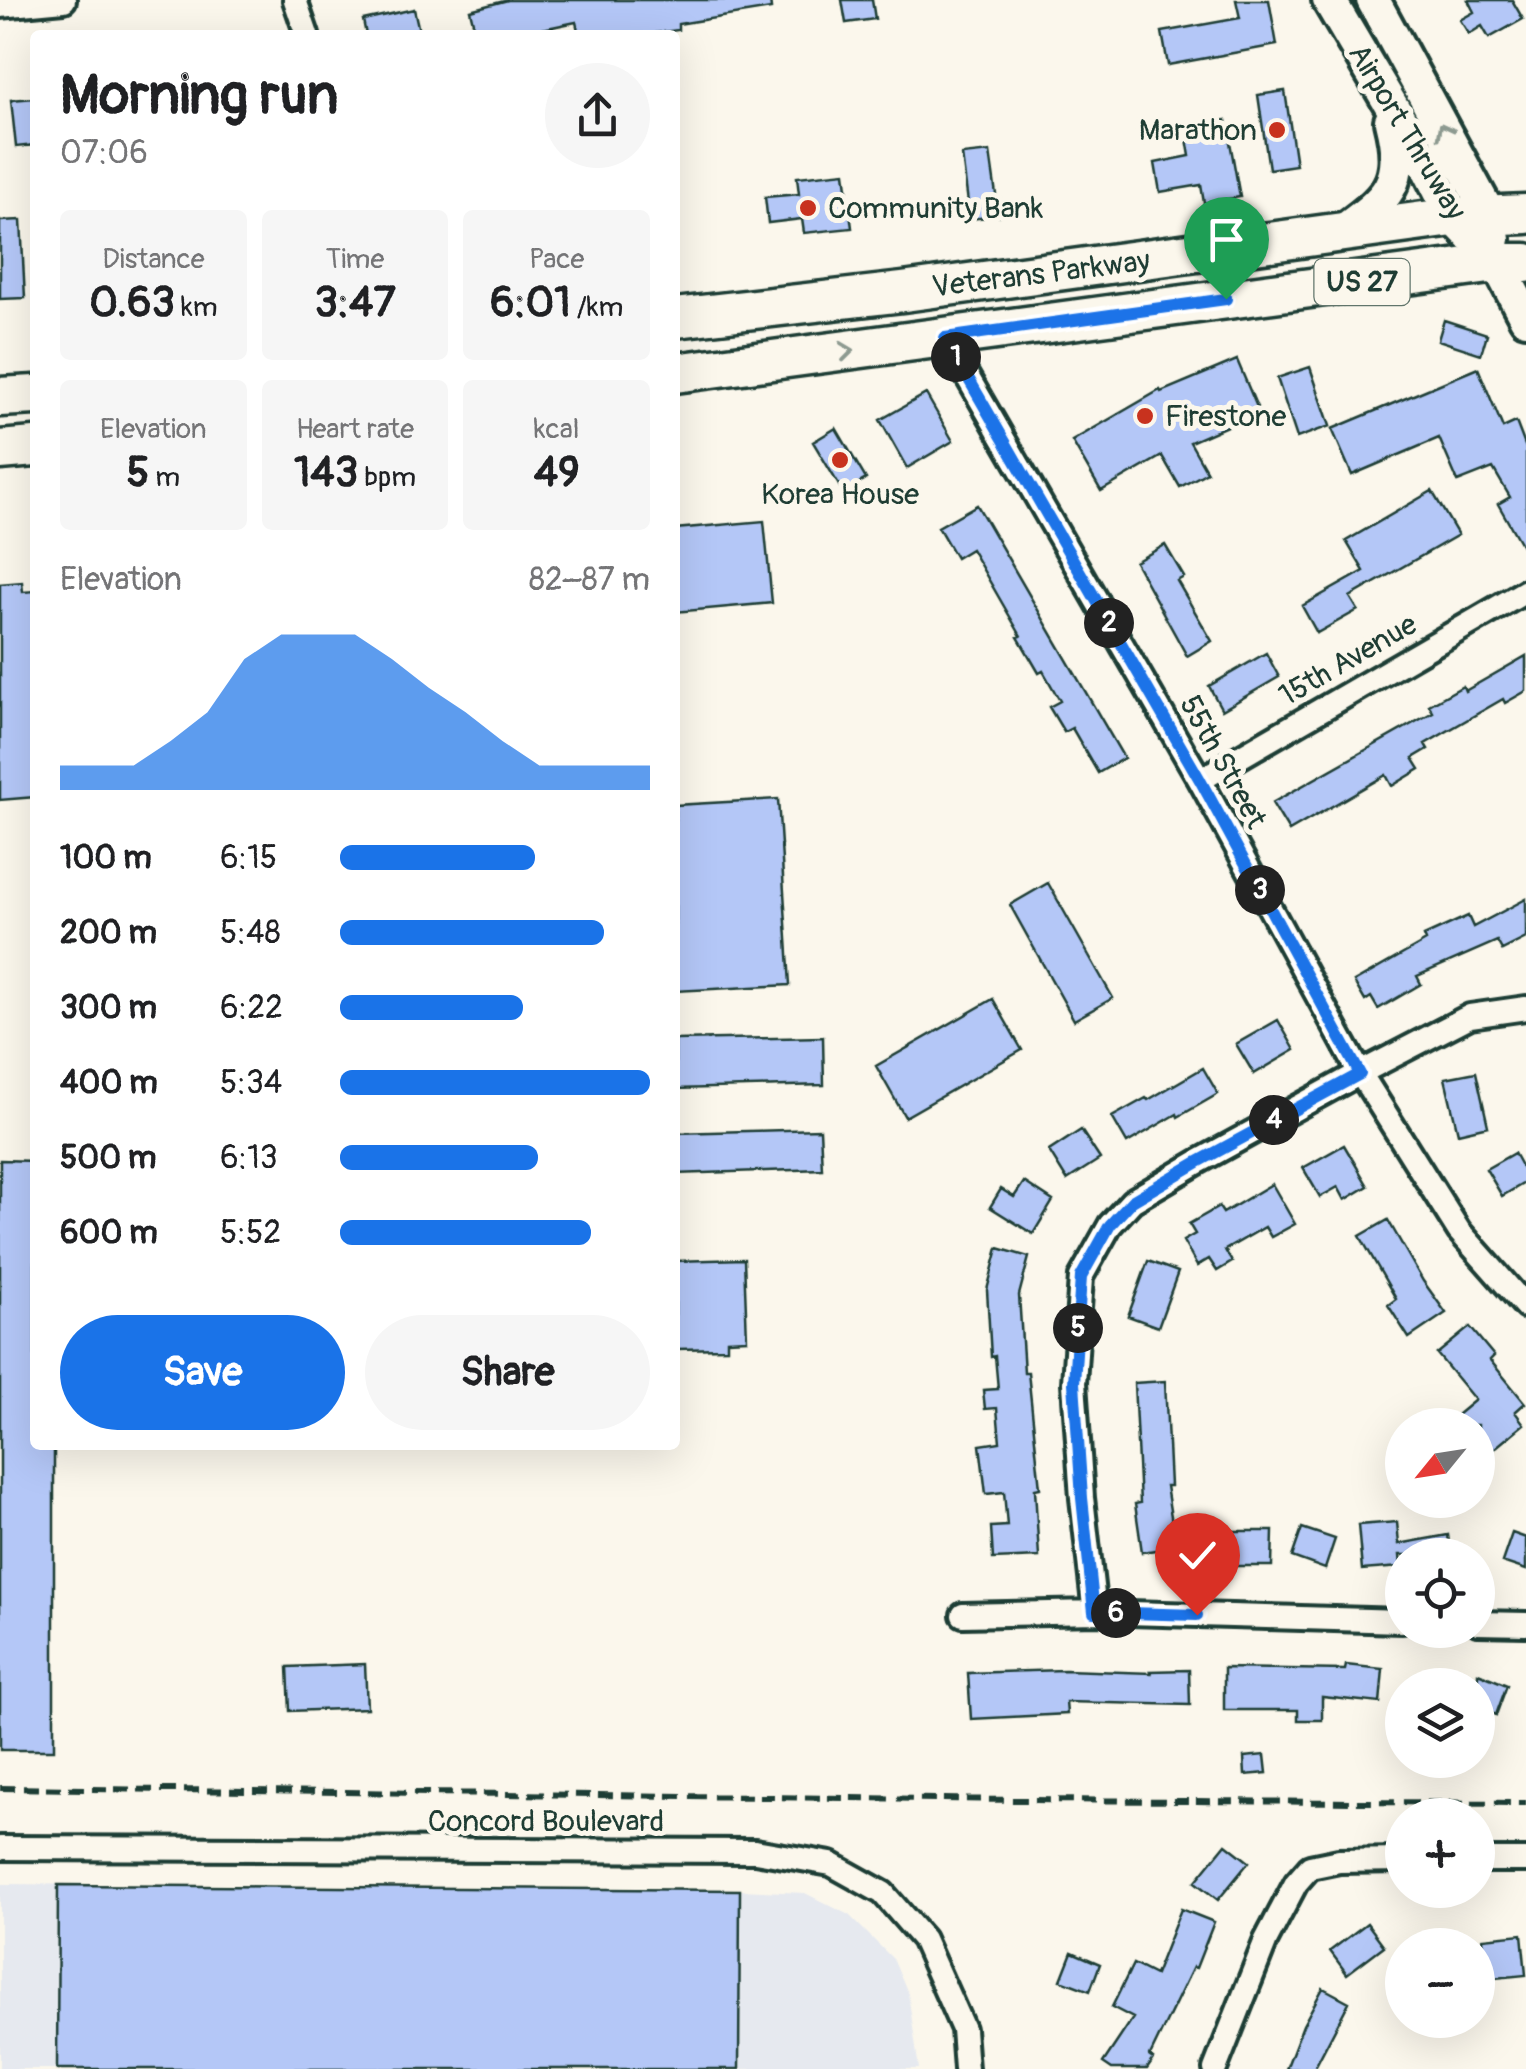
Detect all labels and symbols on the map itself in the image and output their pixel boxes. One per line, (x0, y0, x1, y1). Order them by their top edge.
street label: Airport Thruway (1340, 37, 1474, 227)
place label: Marathon (1139, 112, 1257, 149)
marker: Marathon (1266, 119, 1288, 141)
one-way arrow (1437, 122, 1456, 140)
place label: Community Bank (828, 190, 1044, 227)
marker: Community Bank (797, 197, 819, 219)
pin (1184, 197, 1269, 300)
street label: Veterans Parkway (930, 242, 1152, 306)
road number: US 27 (1314, 259, 1410, 305)
pin: 1 (931, 332, 981, 382)
one-way arrow (838, 341, 855, 362)
place label: Firestone (1165, 398, 1287, 435)
marker: Firestone (1134, 405, 1156, 427)
marker: Korea House (829, 449, 851, 471)
place label: Korea House (761, 476, 919, 513)
pin: 2 (1084, 598, 1134, 648)
street label: 15th Avenue (1273, 606, 1424, 714)
street label: 55th Street (1171, 689, 1275, 836)
pin: 3 (1235, 865, 1285, 915)
pin: 4 (1249, 1095, 1299, 1145)
pin: 5 (1053, 1303, 1103, 1353)
north arrow (1385, 1408, 1495, 1518)
pin (1155, 1513, 1240, 1616)
pin: 6 (1091, 1588, 1141, 1638)
street label: Concord Boulevard (428, 1803, 664, 1840)

